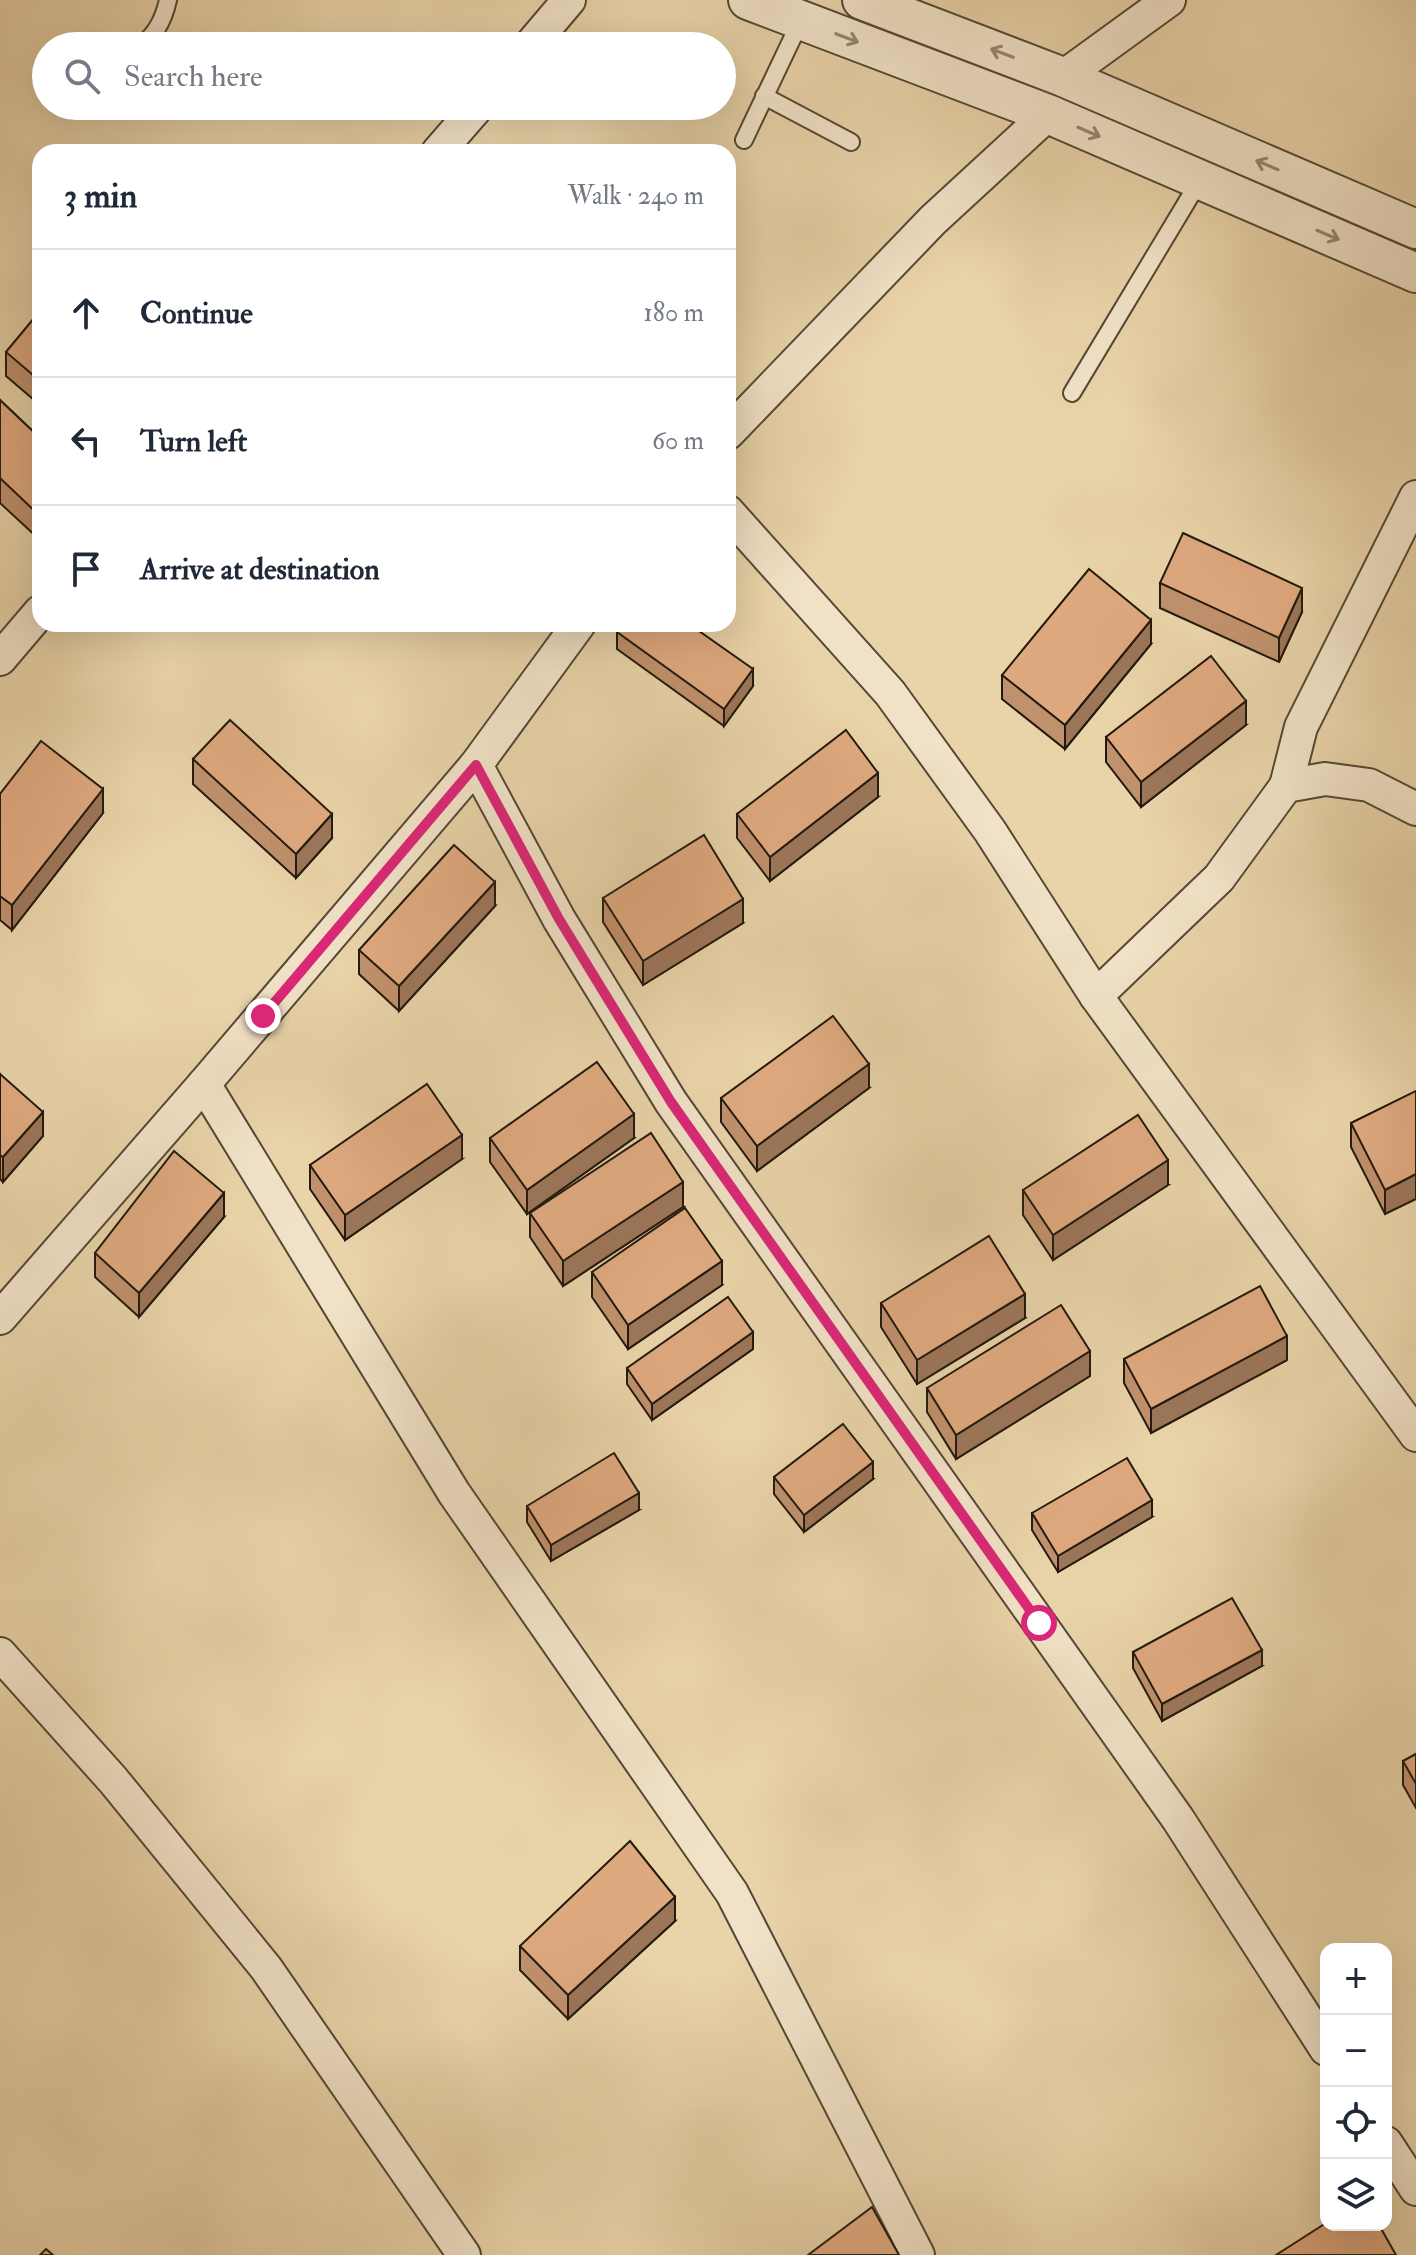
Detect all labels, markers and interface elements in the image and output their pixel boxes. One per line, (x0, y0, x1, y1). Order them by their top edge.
search box (32, 32, 736, 120)
one-way arrow (834, 32, 859, 46)
one-way arrow (990, 45, 1015, 59)
icon: search (60, 54, 104, 98)
text: Search here (124, 58, 263, 95)
one-way arrow (1076, 126, 1101, 141)
one-way arrow (1255, 156, 1280, 171)
text: 3 min (64, 175, 137, 218)
text: Walk · 240 m (568, 180, 704, 212)
one-way arrow (1315, 229, 1340, 244)
icon: ahead (64, 291, 108, 335)
text: Continue (140, 295, 253, 332)
text: 180 m (644, 297, 704, 329)
icon: left (64, 419, 108, 463)
text: Turn left (140, 423, 247, 460)
text: 60 m (652, 425, 704, 457)
icon: arrive (64, 547, 108, 591)
text: Arrive at destination (140, 551, 380, 588)
route end (245, 998, 281, 1034)
route start (1021, 1605, 1057, 1641)
map controls (1320, 1943, 1392, 2231)
button: + (1320, 1943, 1392, 2015)
button: − (1320, 2015, 1392, 2087)
button: locate (1320, 2087, 1392, 2159)
button: layers (1320, 2159, 1392, 2231)

